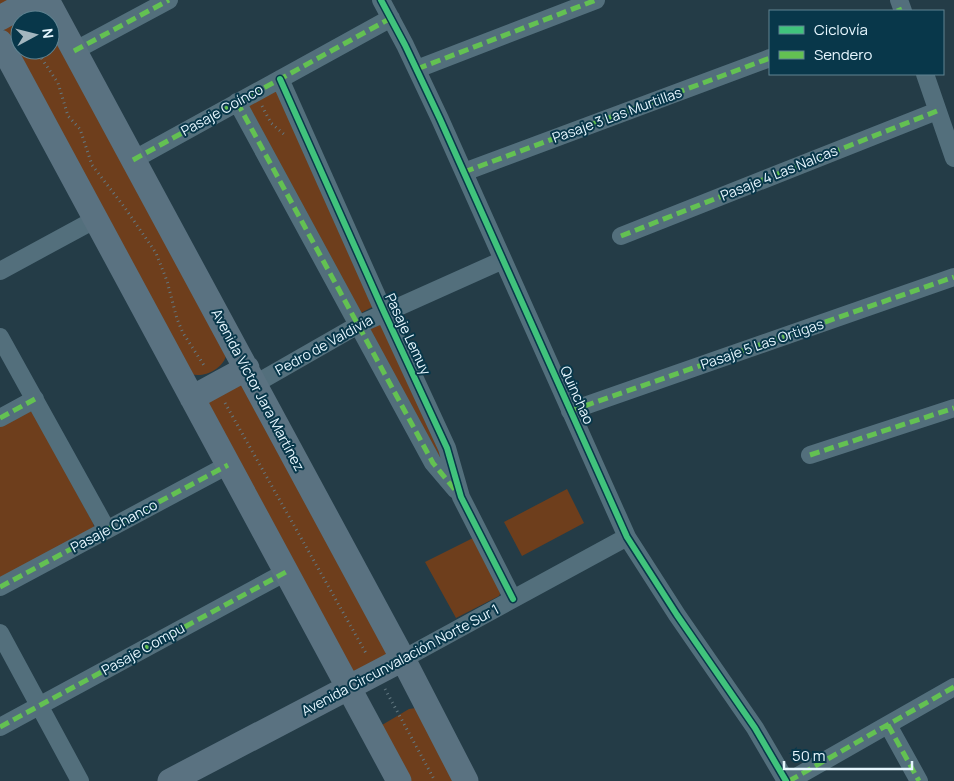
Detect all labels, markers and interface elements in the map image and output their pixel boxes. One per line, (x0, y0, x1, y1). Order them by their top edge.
north arrow (10, 10, 60, 60)
legend (769, 10, 944, 75)
text: Ciclovía (814, 19, 868, 40)
text: N (38, 27, 58, 40)
text: Sendero (814, 44, 873, 65)
street label: Pasaje Coínco (177, 79, 266, 140)
street label: Pasaje 3 Las Murtillas (549, 82, 684, 147)
street label: Pasaje 4 Las Nalcas (717, 140, 840, 205)
street label: Pasaje Lemuy (381, 290, 436, 378)
street label: Avenida Víctor Jara Martínez (208, 305, 309, 474)
street label: Pedro de Valdivia (272, 310, 376, 379)
street label: Pasaje 5 Las Ortigas (698, 314, 826, 374)
street label: Quinchao (556, 363, 599, 427)
street label: Pasaje Chanco (67, 495, 160, 556)
street label: Avenida Circunvalación Norte Sur 1 (298, 599, 502, 720)
street label: Pasaje Compu (98, 618, 188, 679)
scale bar (784, 738, 912, 770)
text: 50 m (792, 745, 826, 766)

